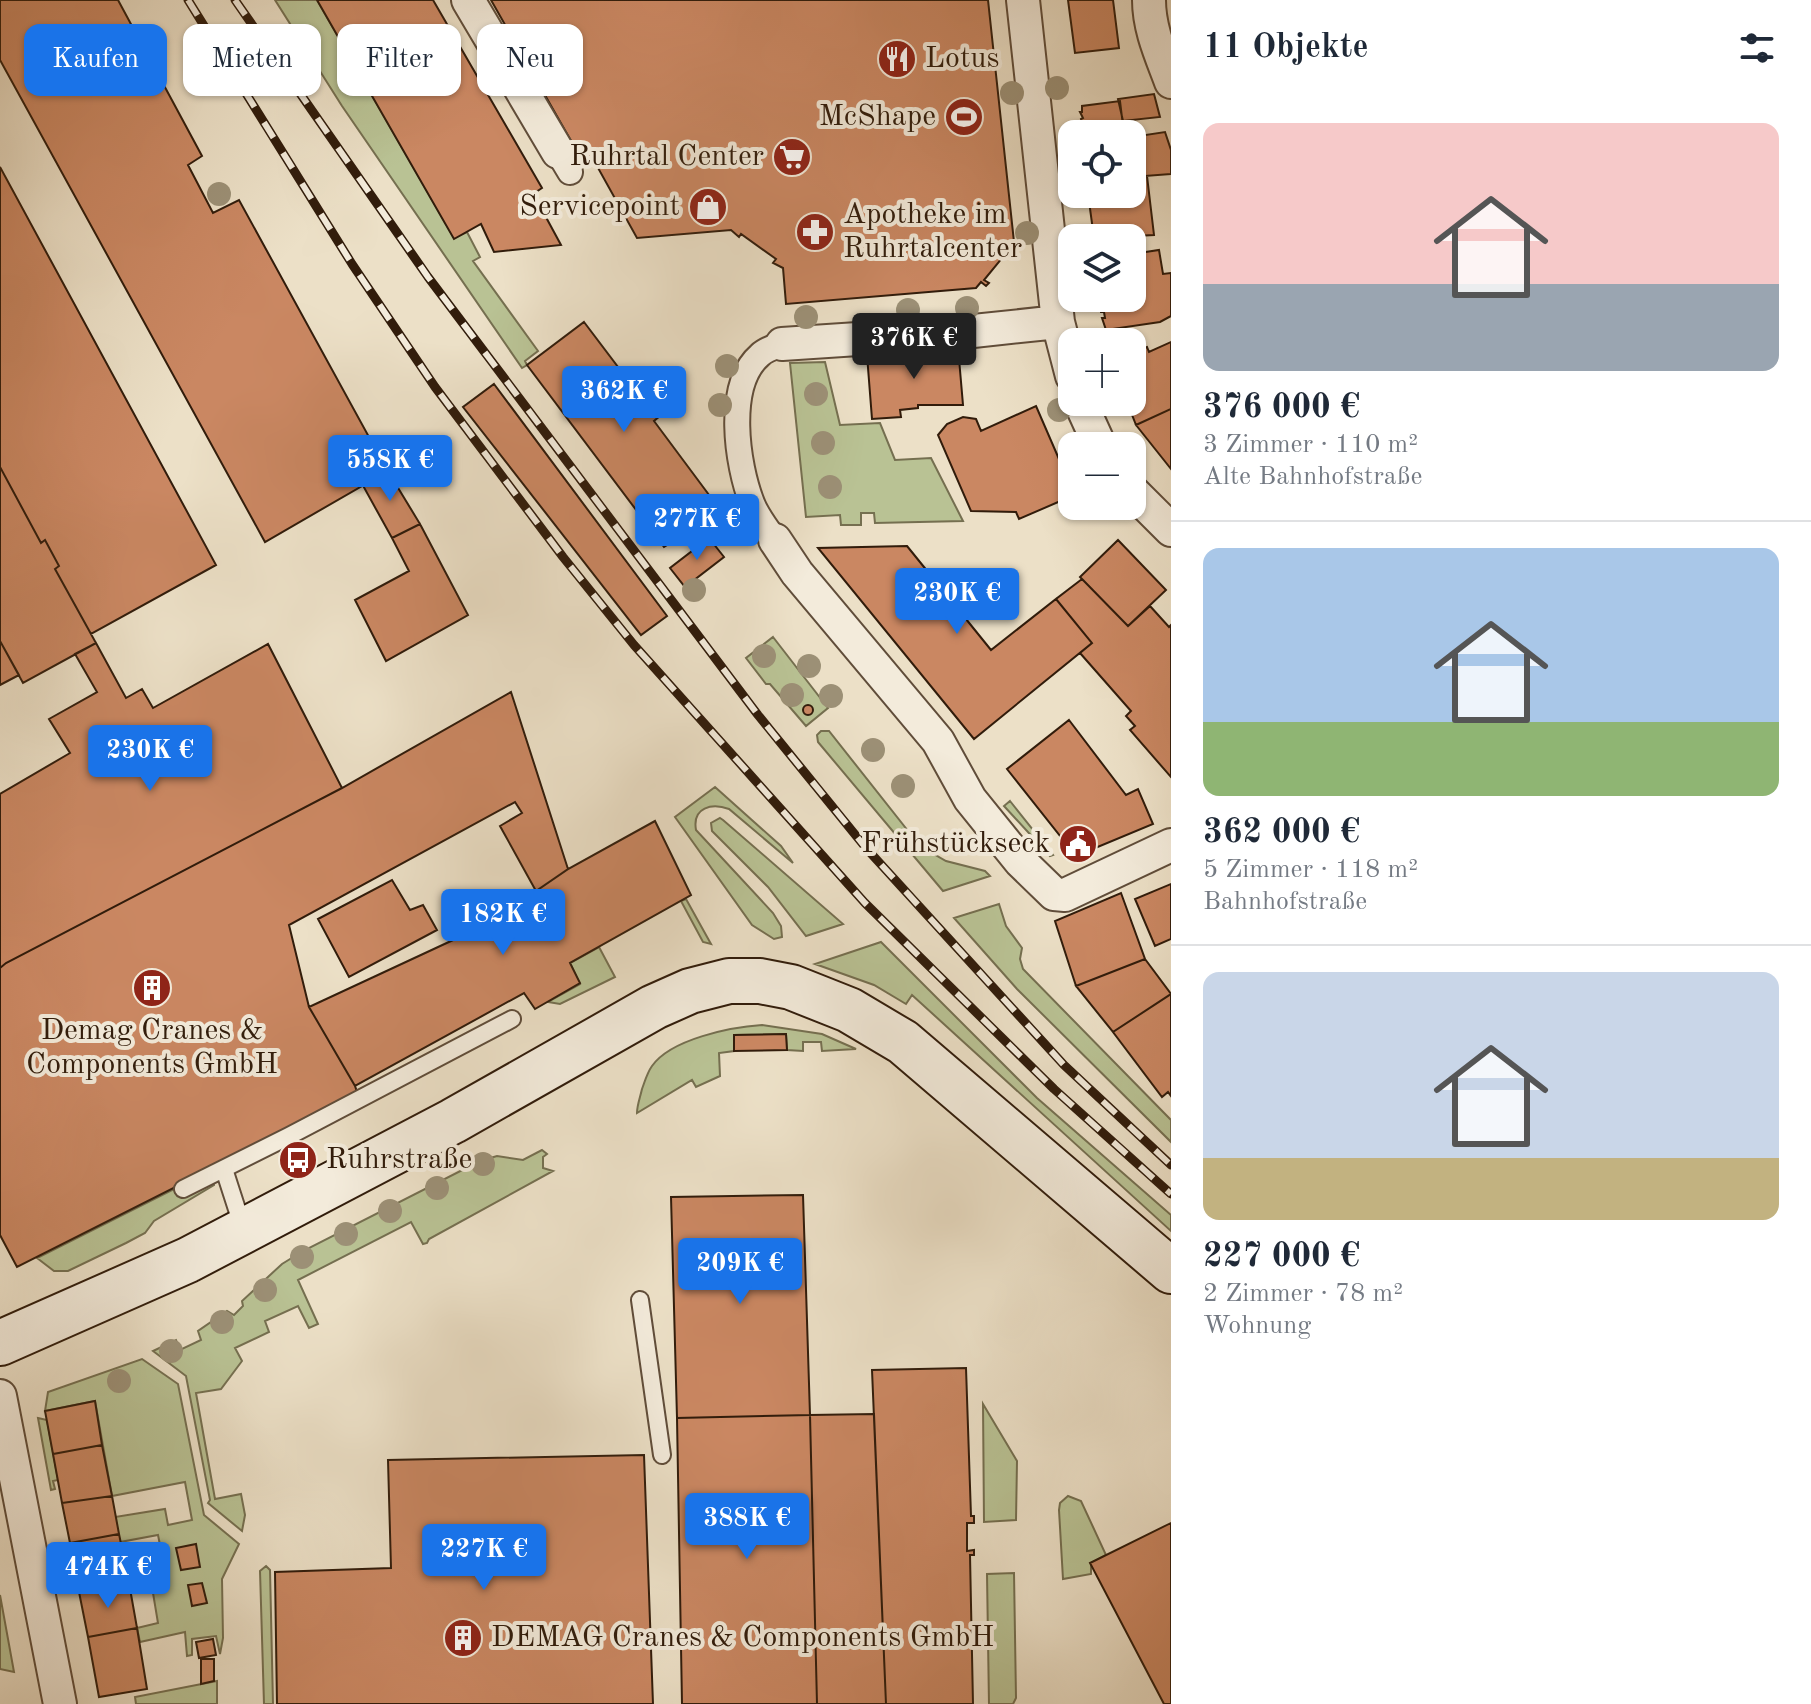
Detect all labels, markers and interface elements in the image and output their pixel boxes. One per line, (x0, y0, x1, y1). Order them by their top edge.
chip: Kaufen (24, 24, 167, 96)
chip: Mieten (183, 24, 321, 96)
chip: Filter (337, 24, 461, 96)
chip: Neu (477, 24, 583, 96)
icon: filters (1735, 26, 1779, 70)
text: 11 Objekte (1203, 31, 1369, 65)
restaurant icon: Lotus (876, 38, 918, 80)
place label: Lotus (925, 44, 1000, 74)
sports icon: McShape (943, 96, 985, 138)
place label: McShape (819, 102, 936, 132)
map controls (1058, 120, 1146, 520)
button: locate (1058, 120, 1146, 208)
supermarket icon: Ruhrtal Center (771, 136, 813, 178)
place label: Ruhrtal Center (569, 142, 764, 172)
icon: home (1419, 175, 1563, 319)
shop icon: Servicepoint (687, 186, 729, 228)
place label: Servicepoint (519, 192, 680, 222)
place label: Apotheke im Ruhrtalcenter (843, 200, 1022, 264)
pharmacy icon: Apotheke im Ruhrtalcenter (794, 211, 836, 253)
button: layers (1058, 224, 1146, 312)
pin: 376K € (849, 313, 979, 381)
text: 376K € (870, 326, 958, 352)
button: + (1058, 328, 1146, 416)
pin: 362K € (559, 366, 689, 434)
text: 362K € (580, 379, 668, 405)
text: 376 000 € (1203, 391, 1360, 425)
button: − (1058, 432, 1146, 520)
text: 3 Zimmer · 110 m² (1203, 432, 1418, 458)
pin: 558K € (325, 435, 455, 503)
text: 558K € (346, 448, 434, 474)
text: Alte Bahnhofstraße (1203, 464, 1422, 490)
pin: 277K € (632, 494, 762, 562)
text: 277K € (653, 507, 741, 533)
pin: 230K € (892, 568, 1022, 636)
text: 230K € (913, 581, 1001, 607)
icon: home (1419, 600, 1563, 744)
pin: 230K € (85, 725, 215, 793)
text: 230K € (106, 738, 194, 764)
text: 362 000 € (1203, 816, 1360, 850)
public building icon: Frühstückseck (1057, 823, 1099, 865)
place label: Frühstückseck (861, 829, 1050, 859)
text: 5 Zimmer · 118 m² (1203, 857, 1418, 883)
pin: 182K € (438, 889, 568, 957)
text: Bahnhofstraße (1203, 889, 1367, 915)
text: 182K € (459, 902, 547, 928)
building icon: Demag Cranes & Components GmbH (131, 967, 173, 1009)
place label: Demag Cranes & Components GmbH (26, 1016, 278, 1080)
icon: home (1419, 1024, 1563, 1168)
bus stop icon: Ruhrstraße (277, 1139, 319, 1181)
place label: Ruhrstraße (326, 1145, 472, 1175)
pin: 209K € (675, 1238, 805, 1306)
text: 227 000 € (1203, 1240, 1360, 1274)
text: 209K € (696, 1251, 784, 1277)
text: 2 Zimmer · 78 m² (1203, 1281, 1403, 1307)
text: Wohnung (1203, 1313, 1311, 1339)
pin: 388K € (682, 1493, 812, 1561)
text: 388K € (703, 1506, 791, 1532)
pin: 227K € (419, 1524, 549, 1592)
text: 227K € (440, 1537, 528, 1563)
pin: 474K € (43, 1542, 173, 1610)
text: 474K € (64, 1555, 152, 1581)
building icon: DEMAG Cranes & Components GmbH (442, 1617, 484, 1659)
place label: DEMAG Cranes & Components GmbH (491, 1623, 994, 1653)

